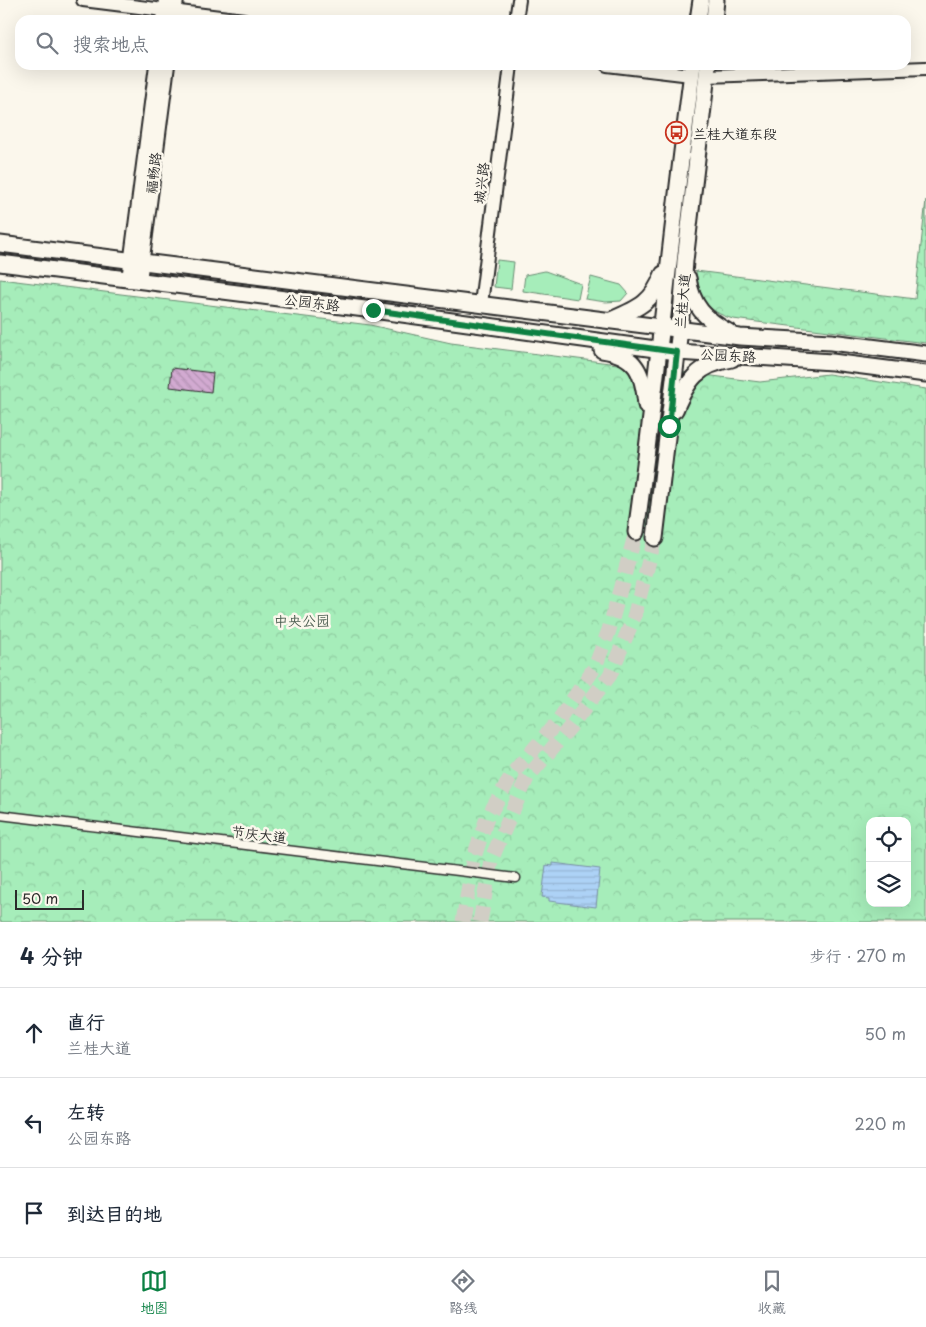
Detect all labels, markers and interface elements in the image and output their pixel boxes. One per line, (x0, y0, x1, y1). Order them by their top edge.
search box (15, 15, 911, 70)
icon: search (33, 29, 61, 57)
text: 搜索地点 (73, 29, 149, 57)
bus stop icon: 兰桂大道东段 (665, 121, 689, 145)
place label: 兰桂大道东段 (693, 123, 777, 144)
street label: 福畅路 (140, 151, 166, 195)
street label: 城兴路 (468, 161, 494, 205)
street label: 兰桂大道 (669, 272, 695, 330)
street label: 公园东路 (283, 288, 341, 316)
route end (362, 299, 385, 322)
street label: 公园东路 (699, 343, 757, 367)
route start (658, 415, 681, 438)
park label: 中央公园 (274, 610, 330, 631)
map controls (866, 817, 911, 907)
button: locate (866, 817, 911, 862)
street label: 节庆大道 (230, 820, 288, 848)
button: layers (866, 862, 911, 907)
scale bar (15, 887, 84, 910)
text: 50 m (22, 888, 58, 909)
text: 4 分钟 (20, 939, 83, 971)
text: 步行 · 270 m (810, 943, 906, 967)
text: 直行 (67, 1007, 105, 1035)
icon: ahead (20, 1019, 48, 1047)
text: 50 m (865, 1021, 906, 1045)
text: 兰桂大道 (67, 1035, 131, 1059)
text: 左转 (67, 1097, 105, 1125)
icon: left (20, 1109, 48, 1137)
text: 220 m (855, 1111, 906, 1135)
text: 公园东路 (67, 1125, 131, 1149)
icon: arrive (20, 1199, 48, 1227)
text: 到达目的地 (67, 1199, 162, 1227)
tab: 地图 (140, 1267, 168, 1318)
tab: 路线 (449, 1267, 477, 1318)
tab: 收藏 (758, 1267, 786, 1318)

